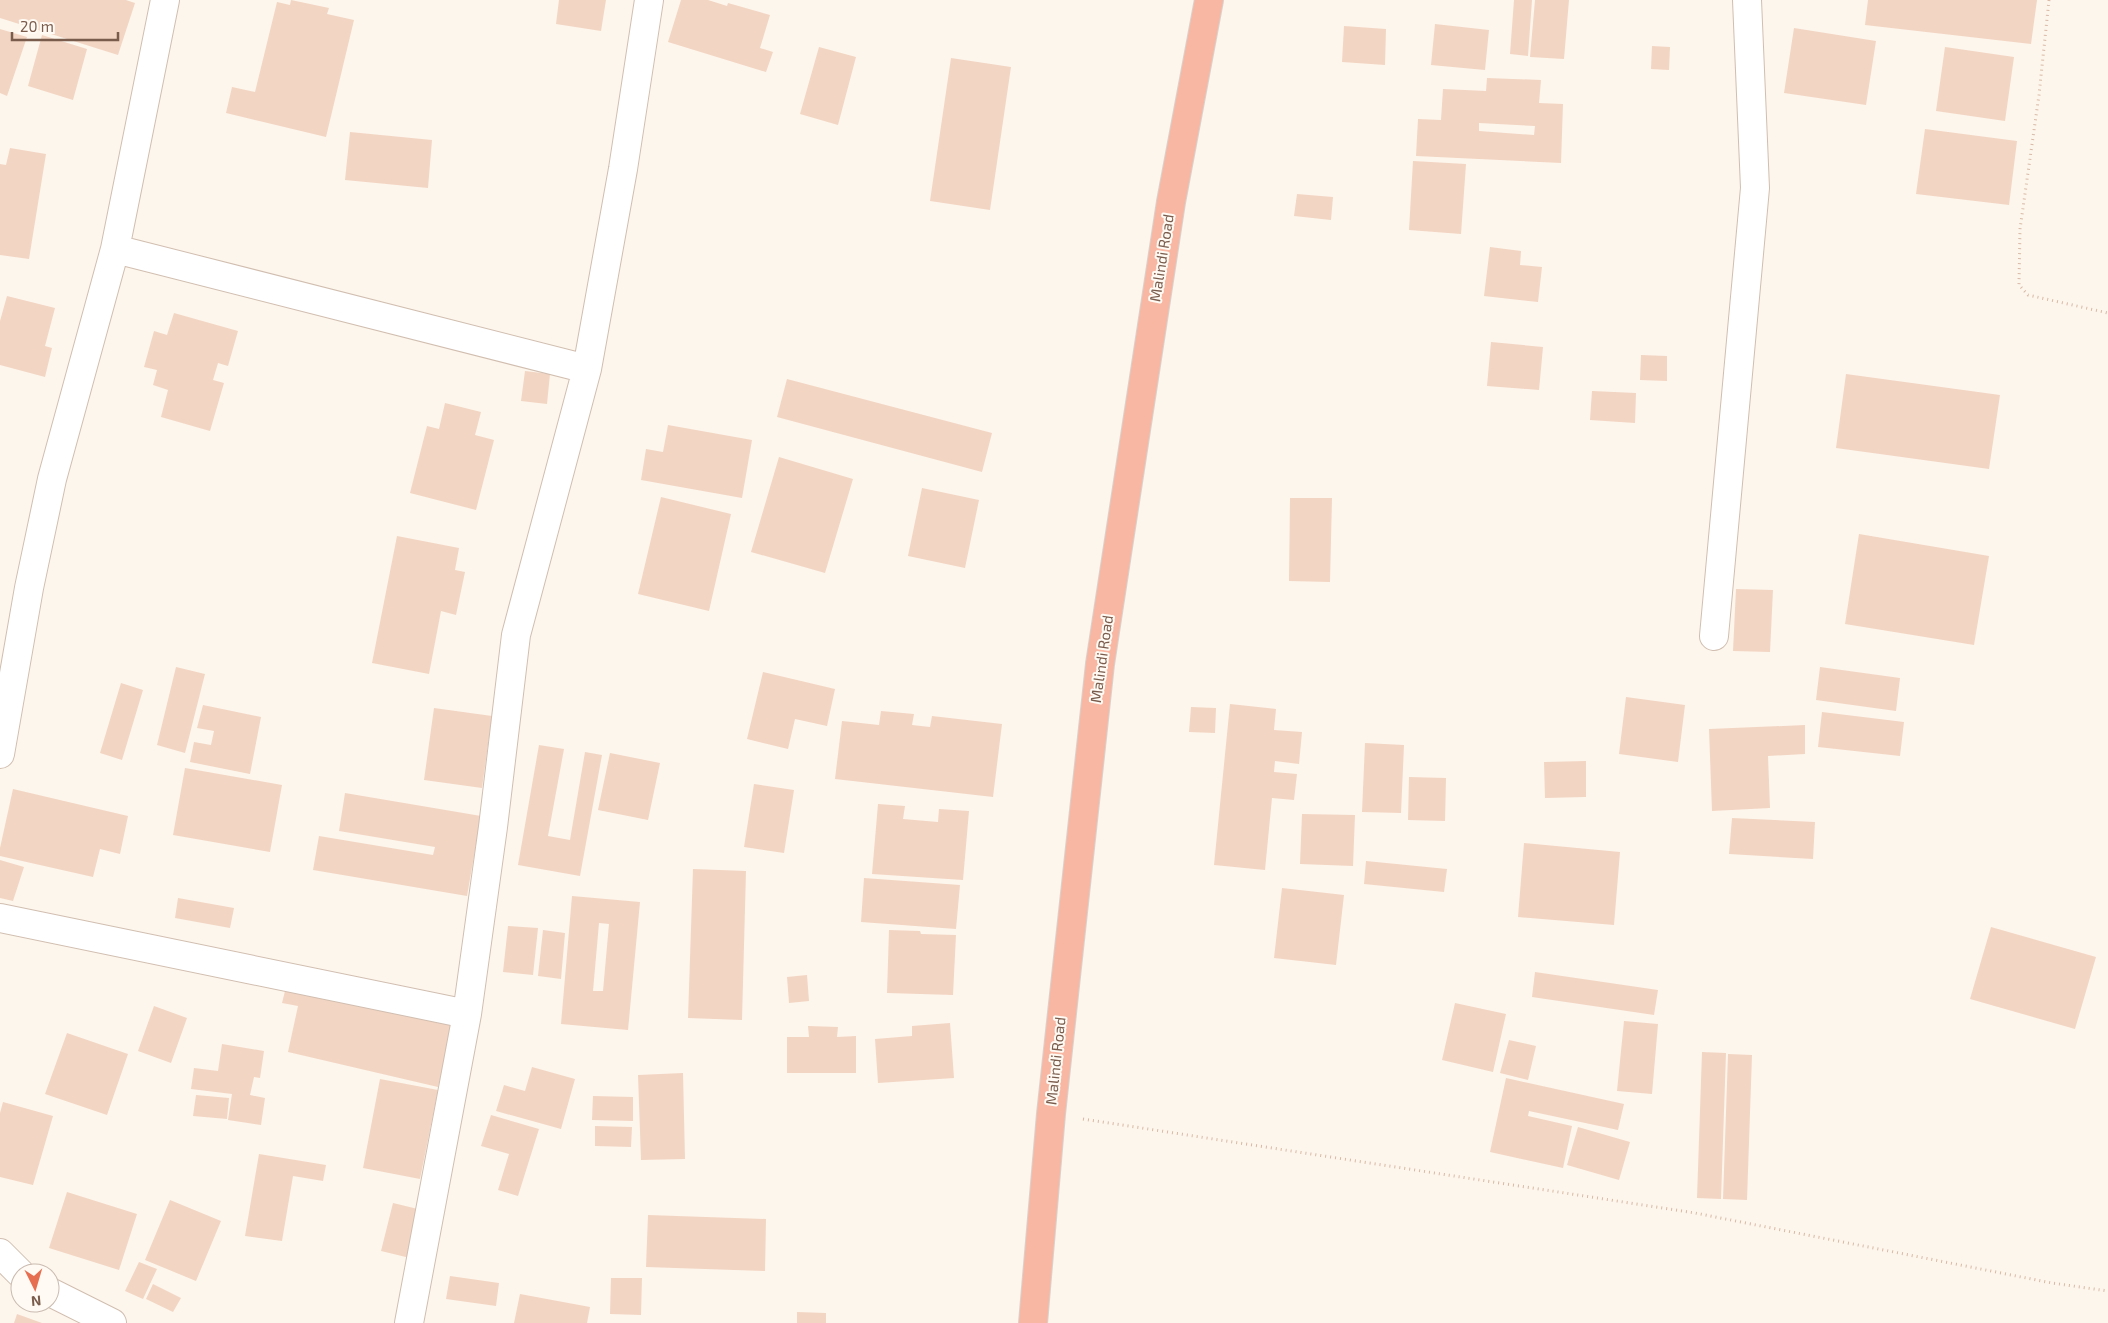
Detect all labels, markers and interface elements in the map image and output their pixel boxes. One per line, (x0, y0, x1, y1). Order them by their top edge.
scale bar (12, 10, 119, 42)
text: 20 m (20, 17, 54, 35)
street label: Malindi Road (1145, 213, 1177, 303)
street label: Malindi Road (1086, 614, 1116, 704)
street label: Malindi Road (1041, 1016, 1069, 1106)
north arrow (10, 1263, 60, 1313)
text: N (30, 1293, 42, 1310)

